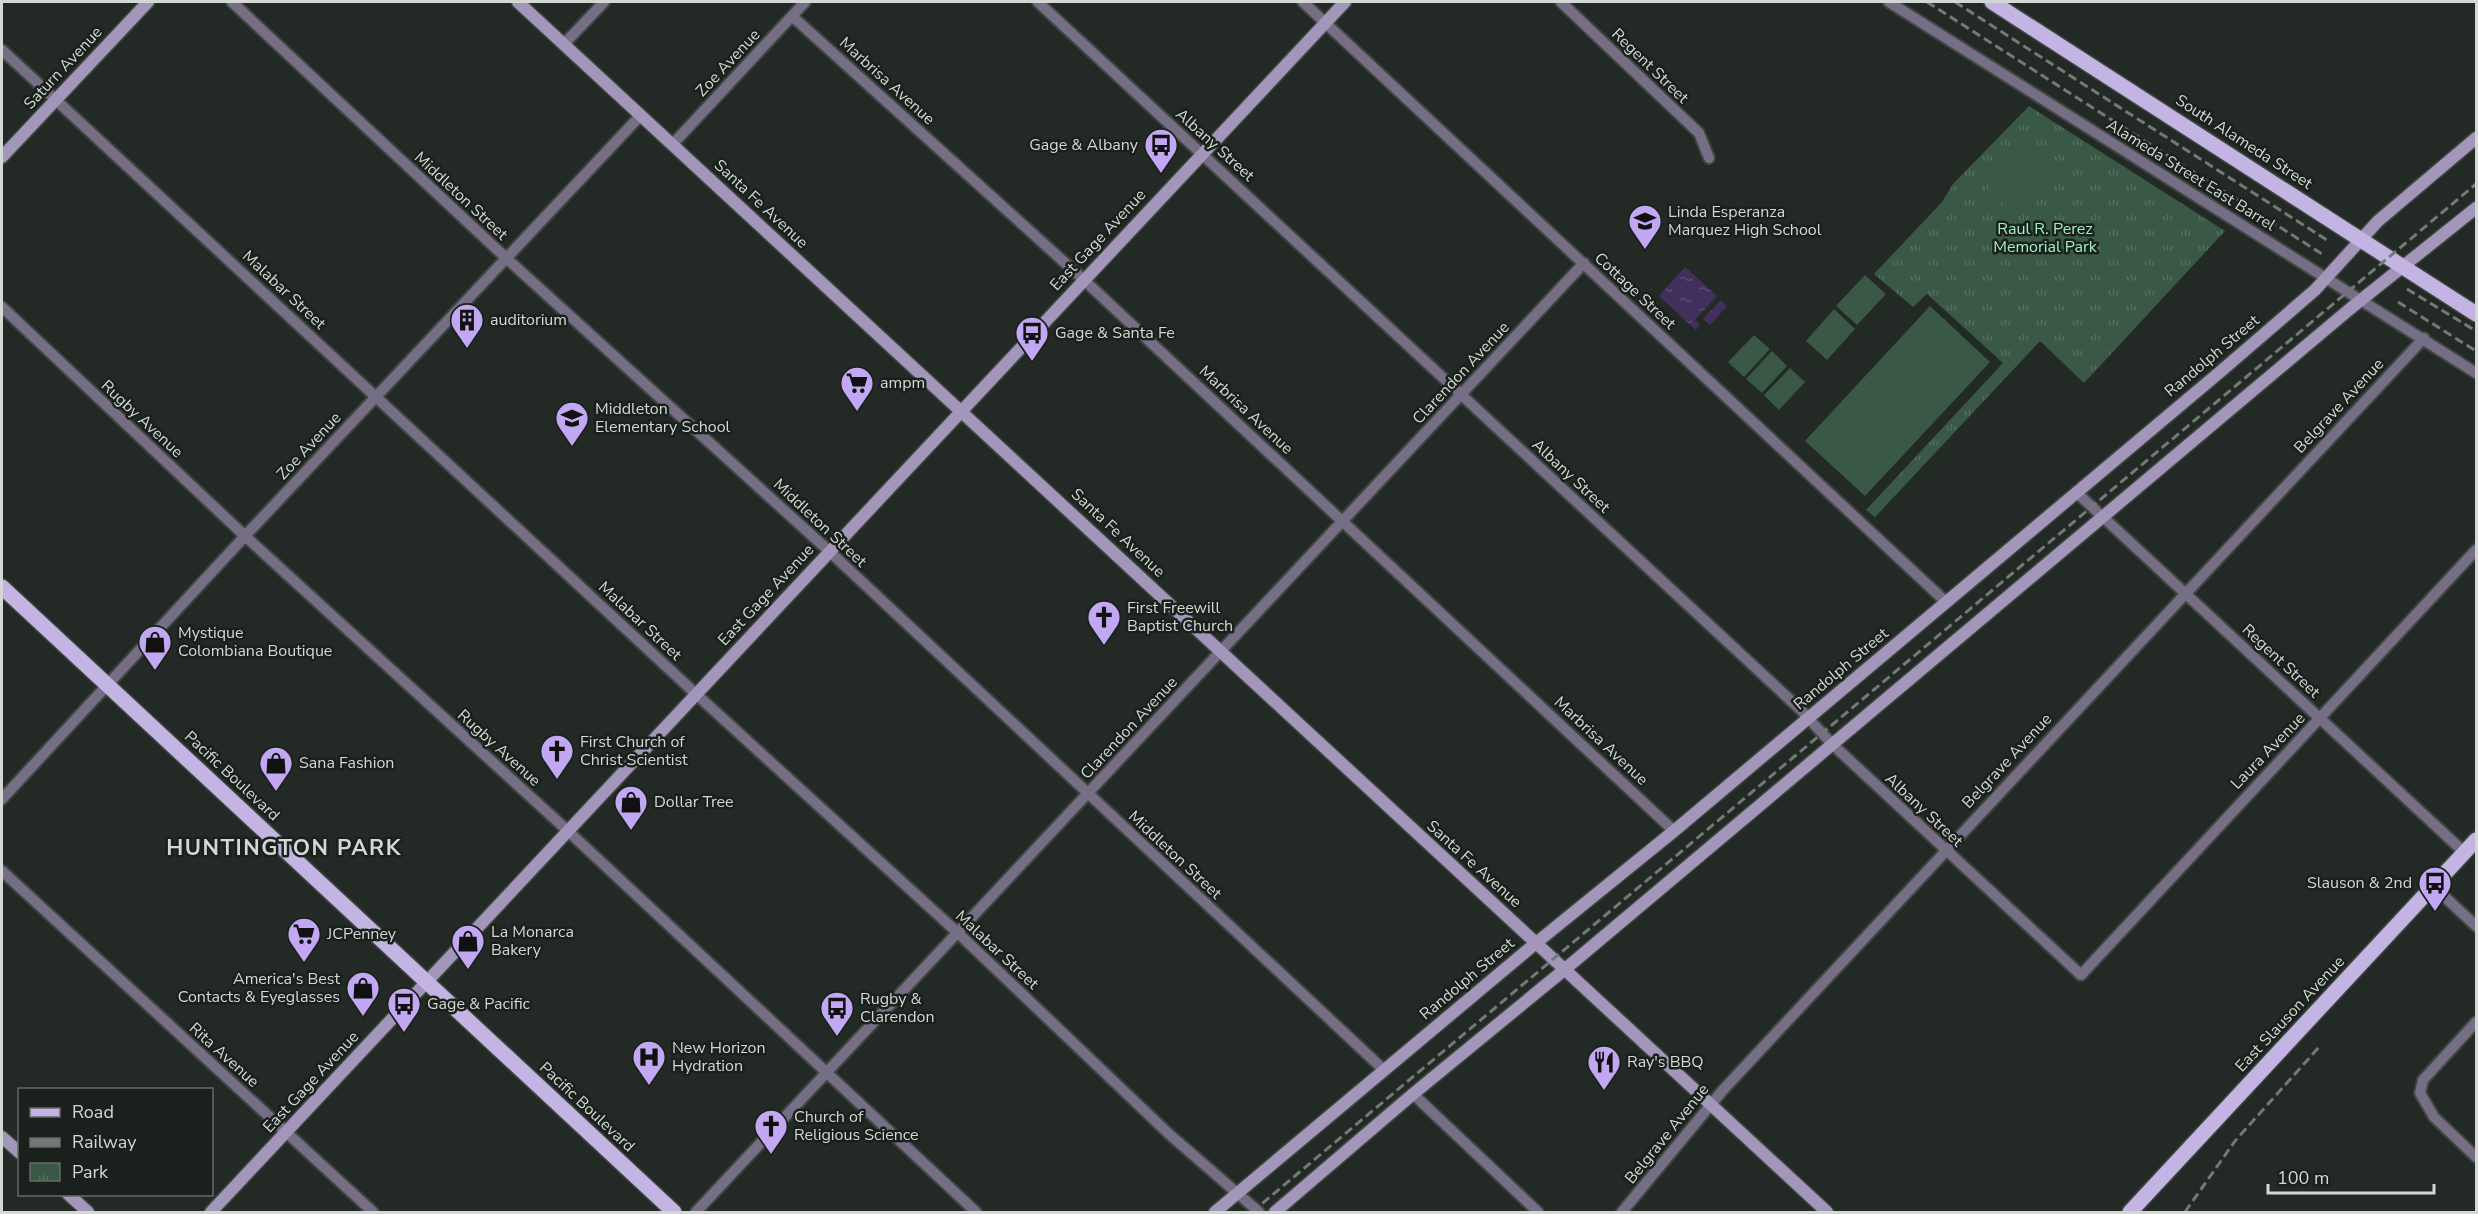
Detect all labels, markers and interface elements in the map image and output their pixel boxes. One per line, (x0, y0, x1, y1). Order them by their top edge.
street label: Saturn Avenue (19, 22, 107, 114)
street label: Zoe Avenue (691, 24, 765, 102)
street label: Regent Street (1607, 24, 1694, 109)
street label: Marbrisa Avenue (835, 32, 939, 130)
street label: South Alameda Street (2171, 89, 2317, 195)
street label: Albany Street (1171, 104, 1260, 187)
street label: Alameda Street East Barrel (2102, 114, 2280, 236)
bus stop icon: Gage & Albany (1143, 127, 1179, 174)
place label: Gage & Albany (1029, 134, 1139, 156)
street label: Middleton Street (409, 147, 513, 245)
street label: Santa Fe Avenue (709, 155, 813, 253)
street label: East Gage Avenue (1045, 184, 1151, 296)
place label: Linda Esperanza Marquez High School (1668, 201, 1822, 241)
school or university icon: Linda Esperanza Marquez High School (1627, 203, 1663, 250)
park label: Raul R. Perez Memorial Park (1993, 218, 2098, 258)
street label: Malabar Street (237, 246, 331, 335)
street label: Cottage Street (1589, 247, 1681, 335)
building icon: auditorium (449, 302, 485, 349)
place label: auditorium (490, 309, 567, 331)
street label: Randolph Street (2160, 310, 2264, 402)
bus stop icon: Gage & Santa Fe (1014, 315, 1050, 362)
street label: Clarendon Avenue (1408, 317, 1514, 429)
place label: Gage & Santa Fe (1055, 322, 1175, 344)
street label: Belgrave Avenue (2289, 354, 2389, 458)
street label: Marbrisa Avenue (1194, 361, 1298, 459)
supermarket icon: ampm (839, 365, 875, 412)
place label: ampm (880, 372, 925, 394)
street label: Rugby Avenue (96, 375, 188, 463)
place label: Middleton Elementary School (595, 398, 731, 438)
school or university icon: Middleton Elementary School (554, 400, 590, 447)
street label: Zoe Avenue (272, 407, 346, 485)
street label: Albany Street (1527, 434, 1615, 518)
street label: Middleton Street (768, 474, 872, 572)
street label: Santa Fe Avenue (1066, 484, 1170, 582)
street label: East Gage Avenue (713, 539, 819, 651)
street label: Malabar Street (593, 577, 687, 666)
place label: First Freewill Baptist Church (1127, 597, 1233, 637)
church icon: First Freewill Baptist Church (1086, 599, 1122, 646)
street label: Regent Street (2237, 619, 2325, 703)
place label: Mystique Colombiana Boutique (178, 622, 332, 662)
street label: Randolph Street (1789, 623, 1893, 715)
shop icon: Mystique Colombiana Boutique (137, 624, 173, 671)
street label: Clarendon Avenue (1076, 672, 1182, 784)
street label: Marbrisa Avenue (1549, 692, 1653, 790)
street label: Rugby Avenue (453, 705, 545, 791)
street label: Laura Avenue (2226, 708, 2310, 794)
street label: Belgrave Avenue (1957, 709, 2057, 813)
street label: Pacific Boulevard (179, 726, 285, 826)
place label: First Church of Christ Scientist (580, 731, 688, 771)
church icon: First Church of Christ Scientist (539, 733, 575, 780)
shop icon: Sana Fashion (258, 745, 294, 792)
place label: Sana Fashion (299, 752, 394, 774)
street label: Albany Street (1880, 768, 1968, 852)
shop icon: Dollar Tree (613, 784, 649, 831)
place label: Dollar Tree (654, 791, 734, 813)
street label: Middleton Street (1123, 806, 1227, 904)
street label: Santa Fe Avenue (1422, 815, 1526, 913)
district label: HUNTINGTON PARK (166, 833, 402, 863)
bus stop icon: Slauson & 2nd (2417, 865, 2453, 912)
place label: Slauson & 2nd (2307, 872, 2412, 894)
street label: Malabar Street (950, 906, 1044, 995)
supermarket icon: JCPenney (286, 916, 322, 963)
place label: La Monarca Bakery (491, 921, 574, 961)
place label: JCPenney (326, 923, 397, 945)
shop icon: La Monarca Bakery (450, 923, 486, 970)
street label: Randolph Street (1415, 933, 1519, 1025)
street label: East Slauson Avenue (2230, 951, 2350, 1077)
place label: America's Best Contacts & Eyeglasses (178, 968, 340, 1008)
shop icon: America's Best Contacts & Eyeglasses (345, 970, 381, 1017)
bus stop icon: Gage & Pacific (386, 986, 422, 1033)
place label: Rugby & Clarendon (860, 988, 935, 1028)
bus stop icon: Rugby & Clarendon (819, 990, 855, 1037)
place label: Gage & Pacific (427, 993, 531, 1015)
street label: Rita Avenue (184, 1018, 264, 1092)
street label: East Gage Avenue (258, 1026, 364, 1138)
place label: New Horizon Hydration (672, 1037, 766, 1077)
hospital icon: New Horizon Hydration (631, 1039, 667, 1086)
restaurant icon: Ray's BBQ (1586, 1044, 1622, 1091)
place label: Ray's BBQ (1627, 1051, 1704, 1073)
street label: Pacific Boulevard (534, 1057, 640, 1157)
street label: Belgrave Avenue (1620, 1079, 1714, 1189)
legend (18, 1088, 213, 1196)
text: Road (72, 1100, 114, 1124)
place label: Church of Religious Science (794, 1106, 919, 1146)
church icon: Church of Religious Science (753, 1108, 789, 1155)
text: Railway (72, 1130, 137, 1154)
scale bar (2268, 1157, 2434, 1195)
text: Park (72, 1160, 109, 1184)
text: 100 m (2277, 1166, 2329, 1190)

